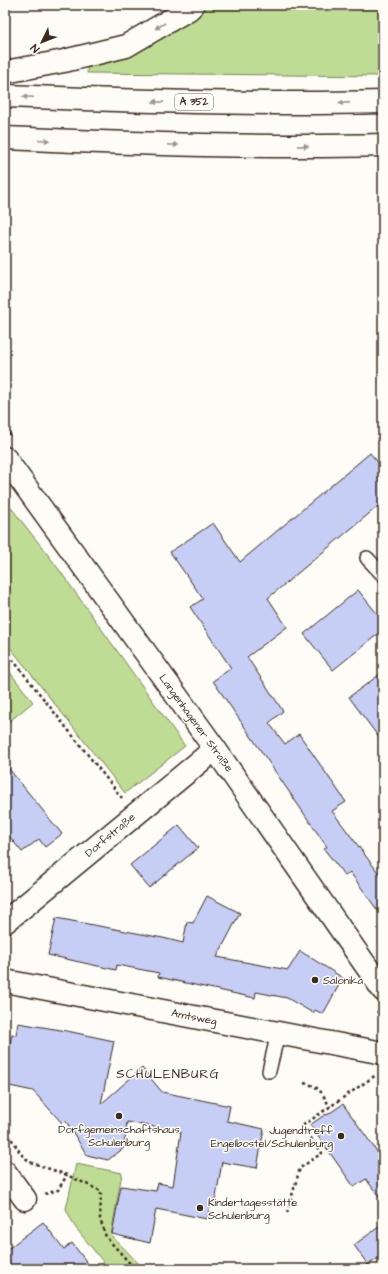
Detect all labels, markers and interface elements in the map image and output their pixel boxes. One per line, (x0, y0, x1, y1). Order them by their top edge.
north arrow (22, 22, 62, 62)
one-way arrow (154, 22, 166, 29)
text: N (27, 41, 43, 56)
one-way arrow (22, 93, 34, 100)
road number: A 352 (175, 94, 213, 110)
one-way arrow (152, 98, 164, 105)
one-way arrow (337, 100, 350, 106)
one-way arrow (38, 137, 51, 143)
one-way arrow (167, 142, 180, 148)
one-way arrow (297, 143, 310, 149)
street label: Langenhagener Straße (155, 671, 237, 776)
street label: Dorfstraße (82, 810, 138, 860)
place label: Salonika (323, 973, 364, 988)
marker: Salonika (310, 975, 320, 985)
street label: Amtsweg (170, 1005, 218, 1030)
district label: SCHULENBURG (116, 1065, 220, 1083)
marker: Dorfgemeinschaftshaus Schulenburg (114, 1111, 124, 1121)
place label: Dorfgemeinschaftshaus Schulenburg (58, 1122, 180, 1151)
place label: Jugendtreff Engelbostel/Schulenburg (211, 1123, 333, 1152)
marker: Jugendtreff Engelbostel/Schulenburg (336, 1131, 346, 1141)
place label: Kindertagesstätte Schulenburg (208, 1195, 297, 1224)
marker: Kindertagesstätte Schulenburg (195, 1203, 205, 1213)

